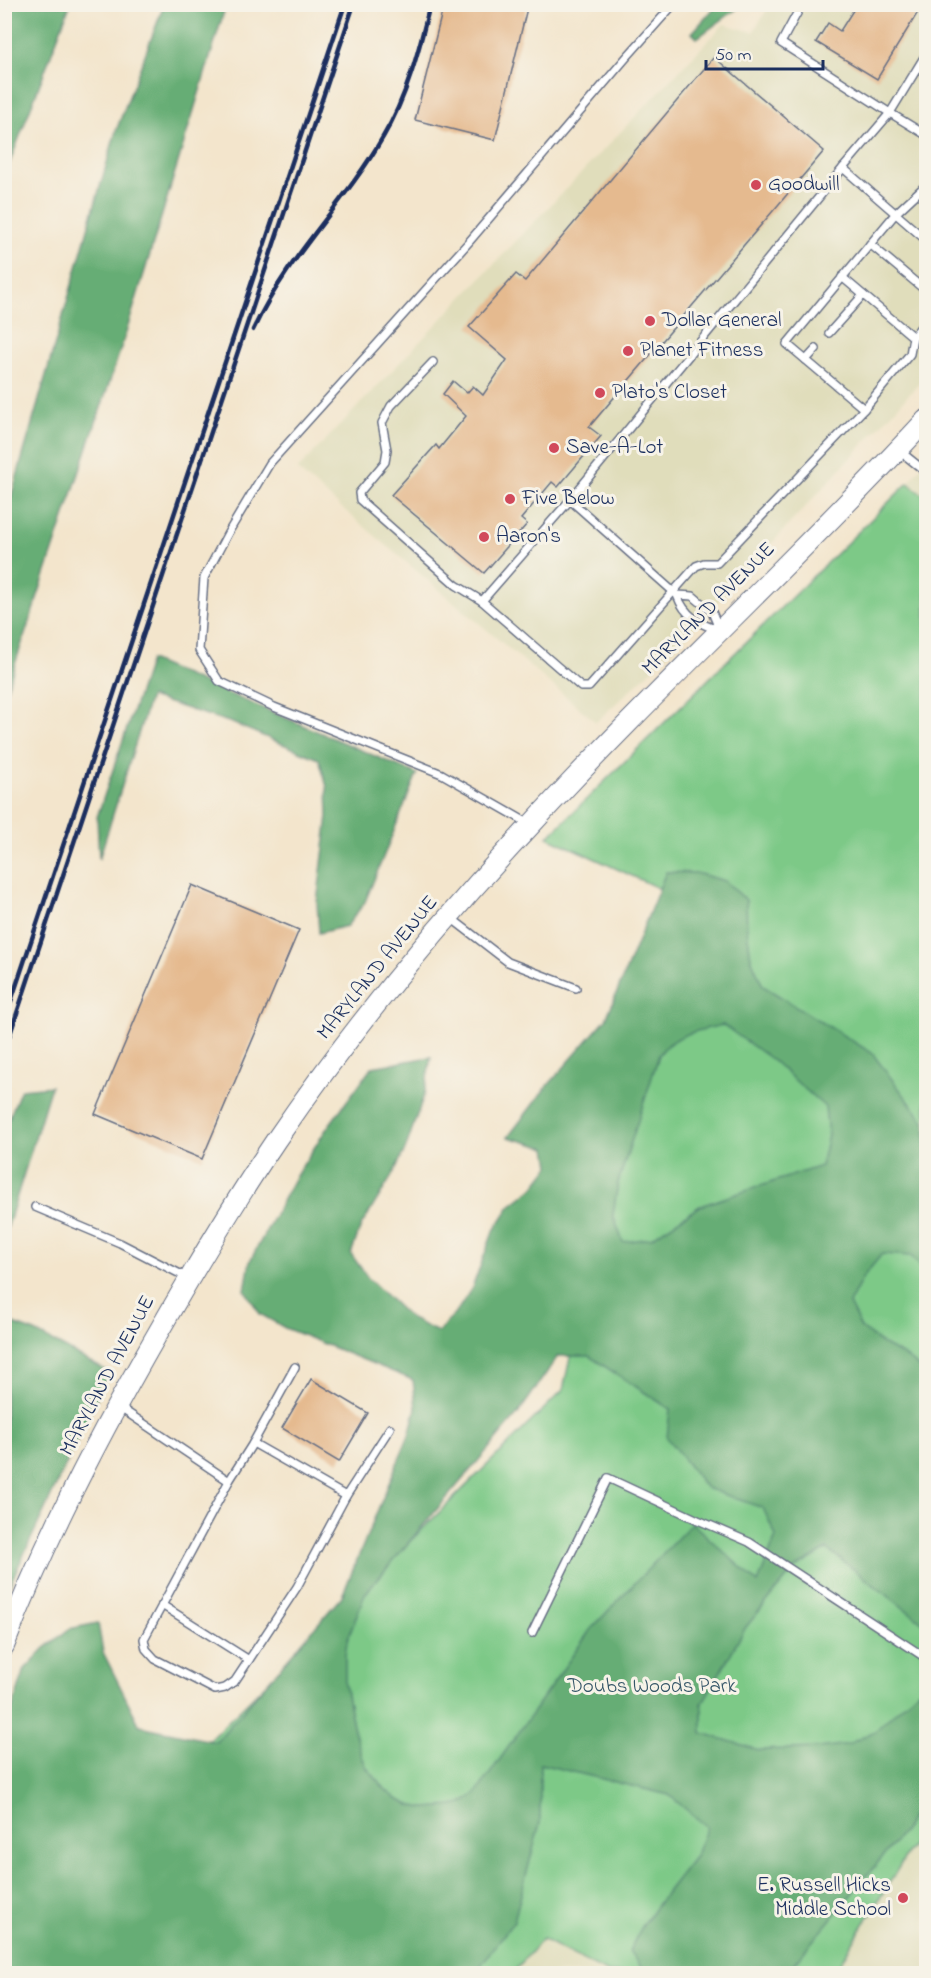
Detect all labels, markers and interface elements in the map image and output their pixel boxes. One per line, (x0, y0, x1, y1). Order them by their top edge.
scale bar (706, 33, 823, 71)
text: 50 m (715, 43, 752, 69)
place label: Goodwill (768, 170, 839, 200)
marker: Goodwill (749, 178, 763, 192)
place label: Dollar General (661, 306, 782, 336)
marker: Dollar General (643, 314, 657, 328)
place label: Planet Fitness (640, 336, 763, 366)
marker: Planet Fitness (621, 344, 635, 358)
place label: Plato's Closet (612, 378, 727, 408)
marker: Plato's Closet (593, 386, 607, 400)
place label: Save-A-Lot (566, 433, 663, 463)
marker: Save-A-Lot (547, 441, 561, 455)
place label: Five Below (521, 484, 615, 514)
marker: Five Below (503, 492, 517, 506)
place label: Aaron's (496, 522, 561, 552)
marker: Aaron's (477, 530, 491, 544)
street label: MARYLAND AVENUE (635, 535, 783, 683)
street label: MARYLAND AVENUE (310, 889, 446, 1047)
street label: MARYLAND AVENUE (53, 1290, 163, 1462)
park label: Doubs Woods Park (566, 1672, 737, 1702)
place label: E. Russell Hicks Middle School (757, 1871, 891, 1925)
marker: E. Russell Hicks Middle School (896, 1891, 910, 1905)

